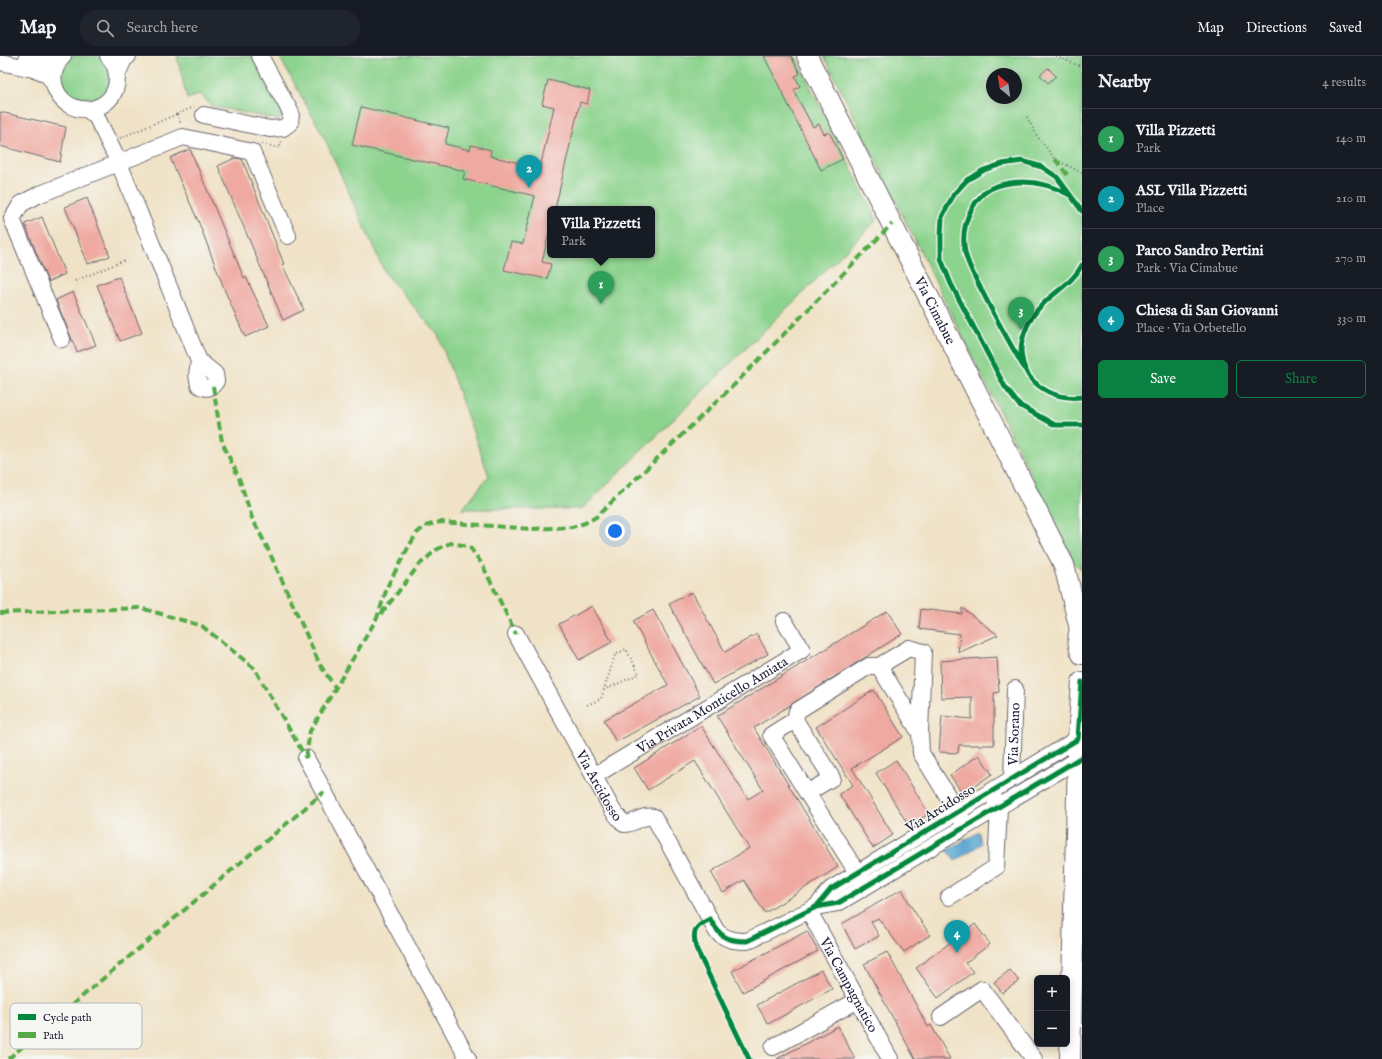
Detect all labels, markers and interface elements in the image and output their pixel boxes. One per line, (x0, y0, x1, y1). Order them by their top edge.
search box (80, 10, 360, 46)
text: Map (20, 16, 56, 40)
icon: search (94, 17, 116, 39)
text: Search here (126, 18, 198, 37)
text: Map (1197, 19, 1224, 37)
text: Directions (1246, 19, 1307, 37)
text: Saved (1329, 19, 1362, 37)
north arrow (986, 68, 1022, 104)
text: Nearby (1098, 72, 1151, 93)
text: 4 results (1322, 74, 1366, 91)
text: Villa Pizzetti (1136, 121, 1216, 140)
text: 1 (1109, 130, 1113, 147)
text: 140 m (1336, 130, 1366, 147)
text: Park (1136, 140, 1161, 157)
pin: 2 (516, 155, 542, 188)
text: ASL Villa Pizzetti (1136, 181, 1247, 200)
text: 2 (1108, 190, 1114, 207)
text: 210 m (1336, 190, 1366, 207)
text: Place (1136, 200, 1164, 217)
popup (547, 206, 655, 258)
text: Villa Pizzetti (561, 214, 641, 233)
text: Park (561, 233, 586, 250)
text: Parco Sandro Pertini (1136, 241, 1263, 260)
text: 3 (1109, 250, 1113, 267)
text: 270 m (1335, 250, 1366, 267)
text: Park · Via Cimabue (1136, 260, 1238, 277)
pin: 1 (588, 271, 614, 304)
street label: Via Cimabue (909, 273, 959, 348)
pin: 3 (1008, 297, 1034, 330)
text: Chiesa di San Giovanni (1136, 301, 1278, 320)
text: 4 (1108, 310, 1114, 327)
text: 330 m (1337, 310, 1366, 327)
text: Place · Via Orbetello (1136, 320, 1246, 337)
button: Save (1098, 360, 1228, 398)
button: Share (1236, 360, 1366, 398)
your location (605, 521, 625, 541)
street label: Via Privata Monticello Amiata (633, 652, 792, 758)
street label: Via Sorano (1004, 702, 1025, 767)
street label: Via Arcidosso (571, 746, 626, 826)
street label: Via Arcidosso (902, 780, 979, 838)
pin: 4 (944, 920, 970, 953)
street label: Via Campagnatico (815, 934, 882, 1036)
map controls (1034, 975, 1070, 1047)
button: + (1034, 975, 1070, 1011)
legend (10, 1003, 142, 1049)
text: Cycle path (43, 1011, 92, 1025)
button: − (1034, 1011, 1070, 1047)
text: Path (43, 1029, 64, 1043)

